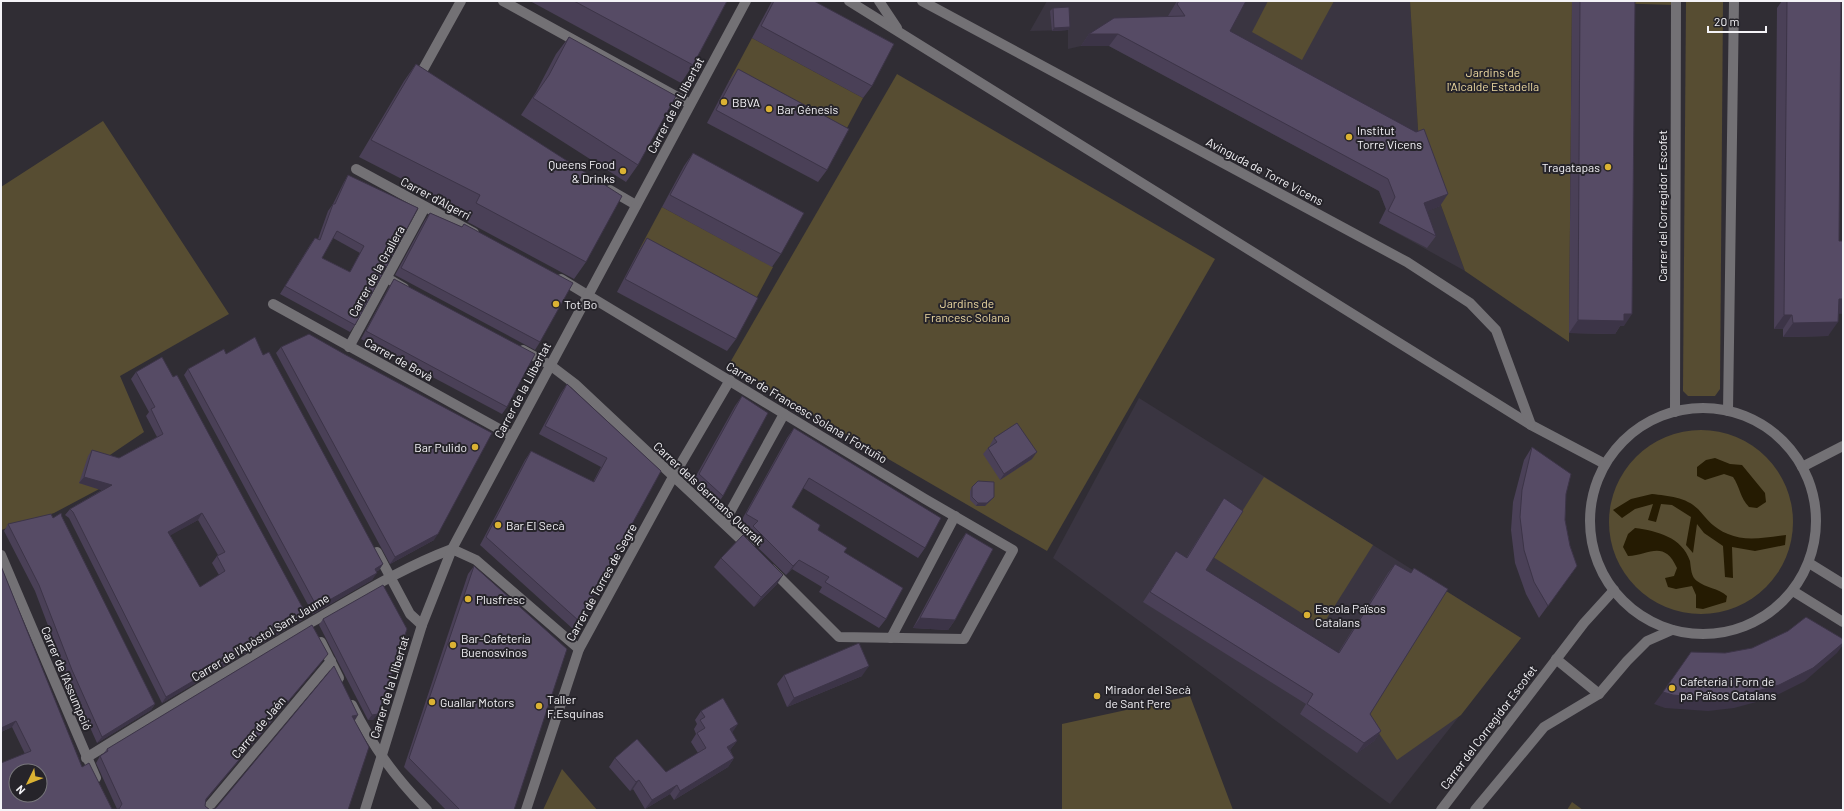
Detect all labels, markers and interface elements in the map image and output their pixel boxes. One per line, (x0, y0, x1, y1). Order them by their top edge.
scale bar (1708, 8, 1766, 34)
text: 20 m (1714, 14, 1740, 28)
street label: Carrer de la Llibertat (644, 55, 706, 155)
park label: Jardins de l'Alcalde Estadella (1447, 65, 1539, 93)
place label: BBVA (732, 95, 760, 109)
marker: BBVA (719, 97, 729, 107)
place label: Bar Génesis (777, 102, 839, 116)
marker: Bar Génesis (764, 104, 774, 114)
place label: Institut Torre Vicens (1357, 123, 1422, 151)
street label: Carrer del Corregidor Escofet (1655, 130, 1669, 282)
marker: Institut Torre Vicens (1344, 132, 1354, 142)
street label: Avinguda de Torre Vicens (1204, 134, 1326, 208)
place label: Queens Food & Drinks (548, 157, 615, 185)
place label: Tragatapas (1542, 160, 1600, 174)
marker: Tragatapas (1603, 162, 1613, 172)
marker: Queens Food & Drinks (618, 166, 628, 176)
street label: Carrer d'Algerri (399, 174, 473, 222)
street label: Carrer de la Grallera (345, 223, 407, 319)
park label: Jardins de Francesc Solana (924, 296, 1010, 324)
place label: Tot Bo (564, 297, 597, 311)
marker: Tot Bo (551, 299, 561, 309)
street label: Carrer de Bovà (362, 334, 436, 384)
street label: Carrer de la Llibertat (491, 340, 553, 440)
street label: Carrer de Francesc Solana i Fortuño (724, 358, 890, 466)
street label: Carrer dels Germans Queralt (651, 438, 767, 548)
place label: Bar Pulido (414, 440, 467, 454)
marker: Bar Pulido (470, 442, 480, 452)
place label: Bar El Secà (506, 518, 565, 532)
marker: Bar El Secà (493, 520, 503, 530)
street label: Carrer de Torres de Segre (563, 521, 639, 643)
street label: Carrer de l'Apòstol Sant Jaume (189, 590, 331, 684)
place label: Plusfresc (476, 592, 525, 606)
marker: Plusfresc (463, 594, 473, 604)
place label: Escola Països Catalans (1315, 601, 1386, 629)
marker: Escola Països Catalans (1302, 610, 1312, 620)
street label: Carrer de l'Assumpció (39, 624, 95, 732)
place label: Bar-Cafetería Buenosvinos (461, 631, 531, 659)
street label: Carrer de la Llibertat (367, 634, 411, 740)
marker: Bar-Cafetería Buenosvinos (448, 640, 458, 650)
street label: Carrer del Corregidor Escofet (1437, 662, 1539, 792)
place label: Cafeteria i Forn de pa Països Catalans (1680, 674, 1777, 702)
place label: Mirador del Secà de Sant Pere (1105, 682, 1191, 710)
marker: Cafeteria i Forn de pa Països Catalans (1667, 683, 1677, 693)
marker: Mirador del Secà de Sant Pere (1092, 691, 1102, 701)
place label: Taller F.Esquinas (547, 692, 604, 720)
street label: Carrer de Jaén (228, 693, 288, 761)
place label: Guallar Motors (440, 695, 514, 709)
marker: Guallar Motors (427, 697, 437, 707)
marker: Taller F.Esquinas (534, 701, 544, 711)
north arrow (8, 763, 48, 803)
text: N (13, 783, 28, 797)

